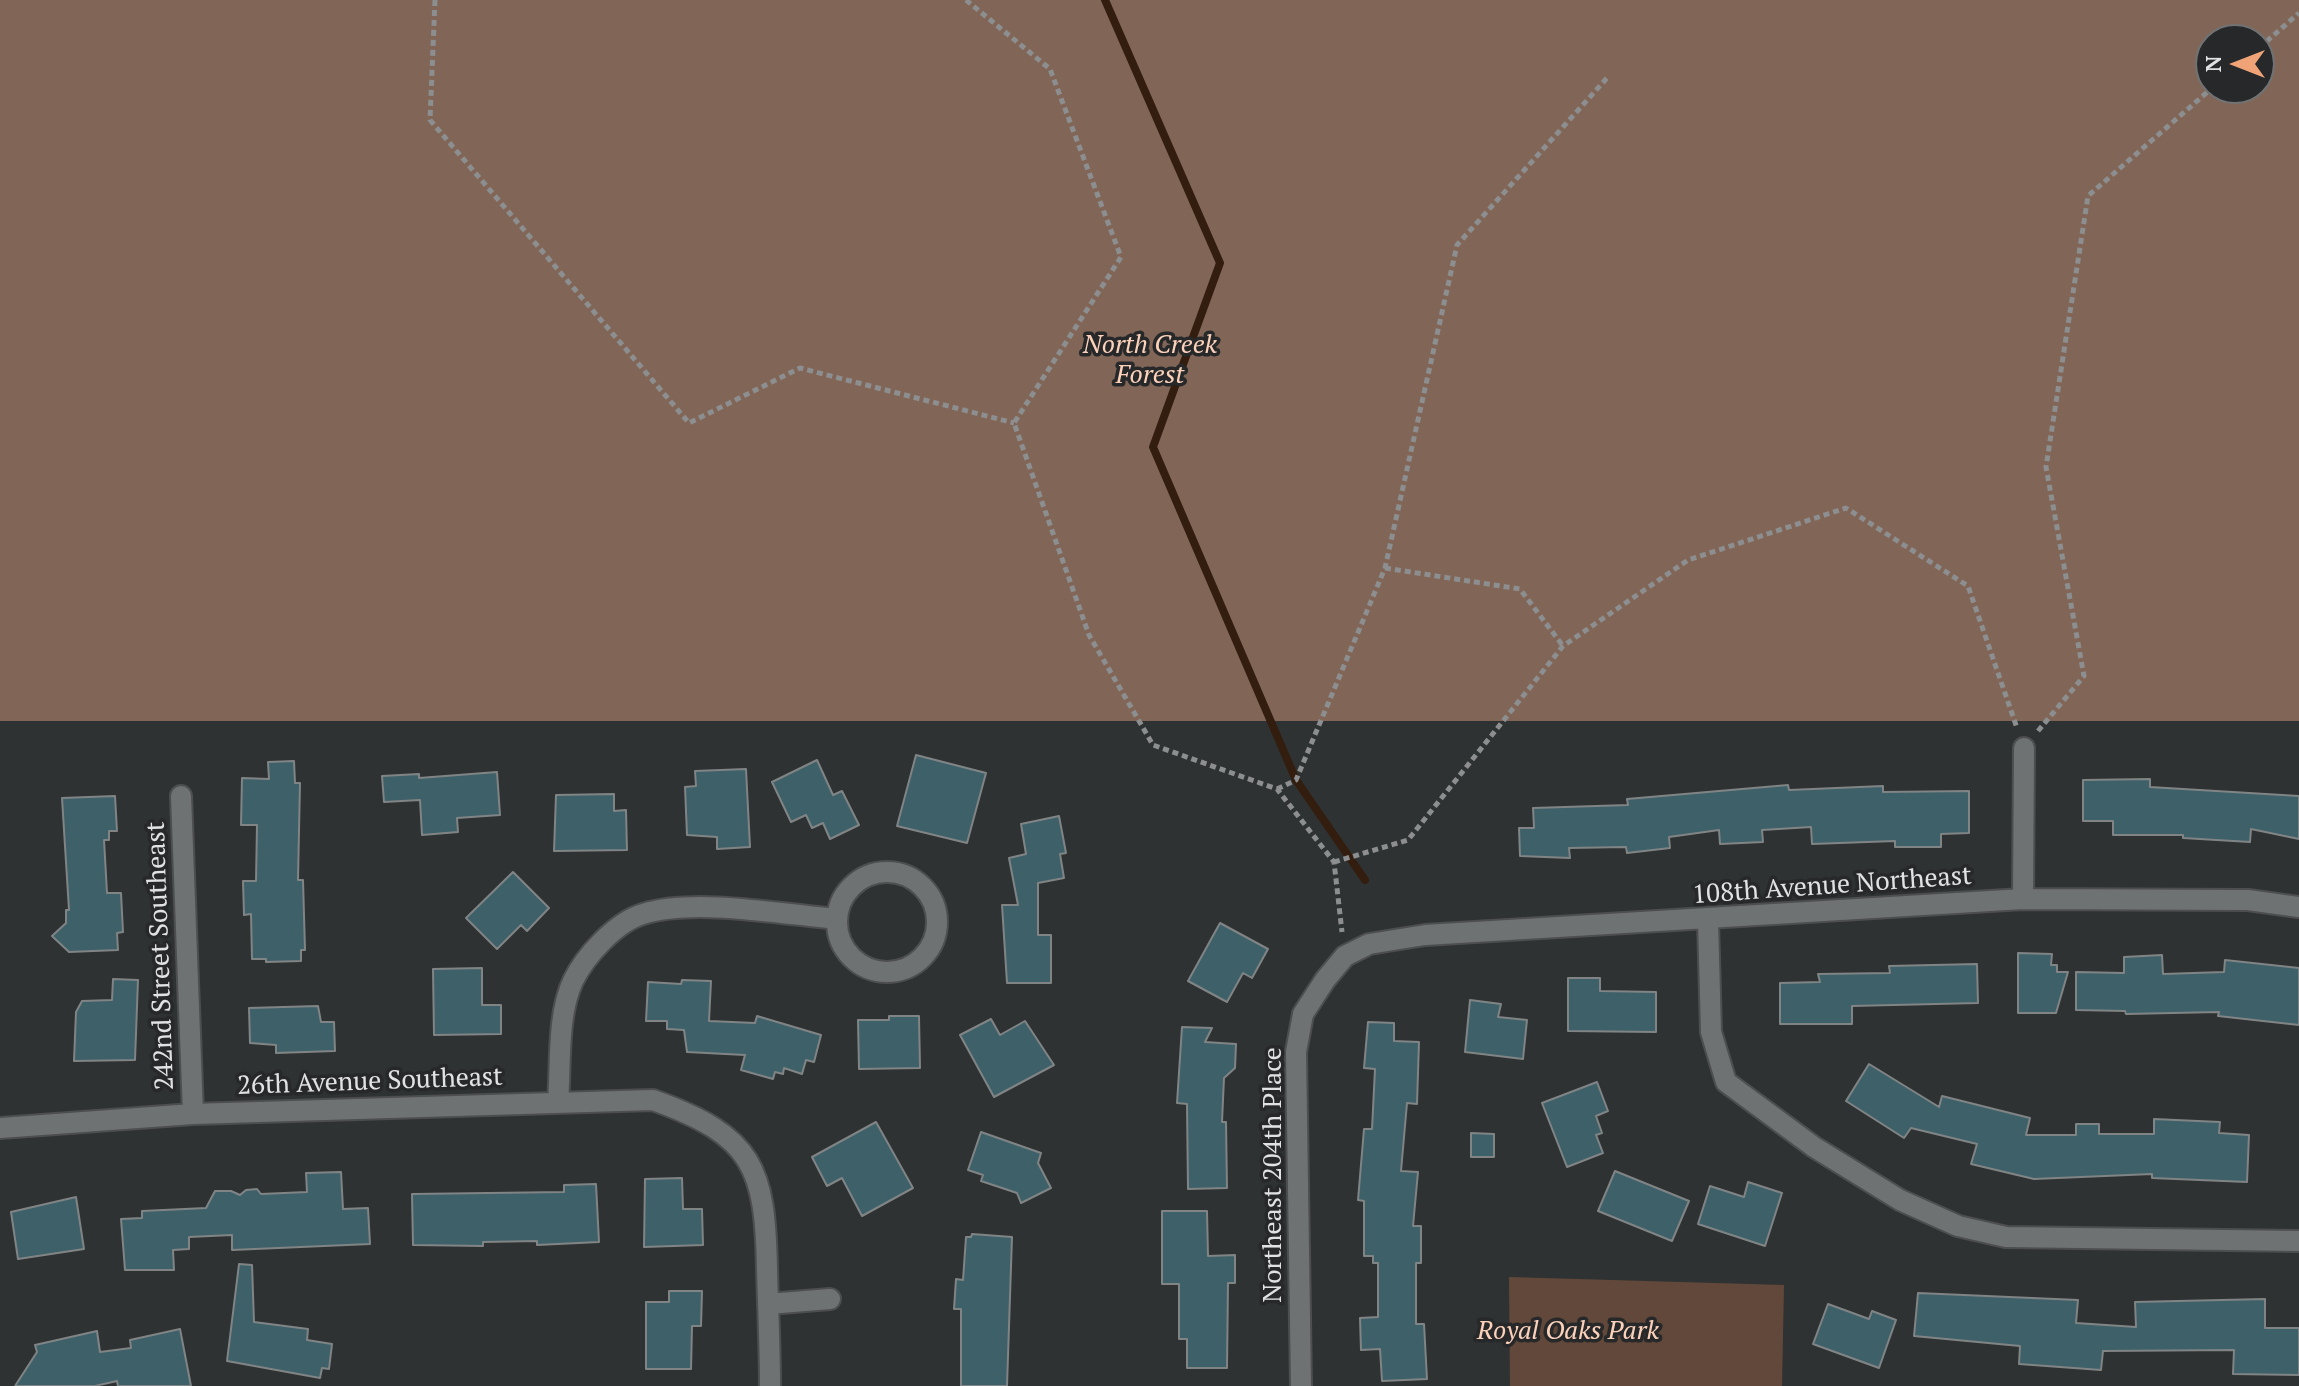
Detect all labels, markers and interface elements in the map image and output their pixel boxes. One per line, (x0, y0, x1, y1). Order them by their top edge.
north arrow (2195, 24, 2275, 104)
text: N (2198, 56, 2227, 72)
park label: North Creek Forest (1083, 330, 1217, 392)
street label: 242nd Street Southeast (141, 821, 181, 1091)
street label: 108th Avenue Northeast (1691, 861, 1973, 911)
street label: Northeast 204th Place (1258, 1047, 1290, 1303)
street label: 26th Avenue Southeast (237, 1062, 503, 1102)
park label: Royal Oaks Park (1477, 1316, 1659, 1348)

